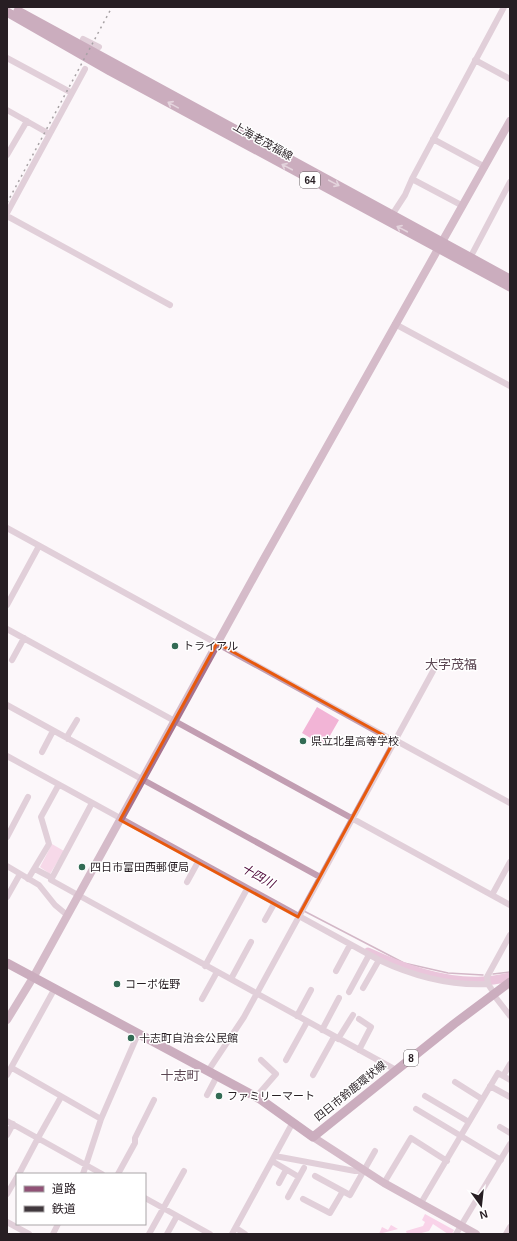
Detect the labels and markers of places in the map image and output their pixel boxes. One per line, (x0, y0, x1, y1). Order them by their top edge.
place label: トライアル (183, 640, 238, 652)
marker: トライアル (170, 641, 180, 651)
place label: 県立北星高等学校 (311, 735, 399, 747)
marker: 県立北星高等学校 (298, 736, 308, 746)
place label: 四日市富田西郵便局 (90, 861, 189, 873)
marker: 四日市富田西郵便局 (77, 862, 87, 872)
place label: コーポ佐野 (125, 978, 180, 990)
marker: コーポ佐野 (112, 979, 122, 989)
place label: 十志町自治会公民館 (139, 1032, 238, 1044)
marker: 十志町自治会公民館 (126, 1033, 136, 1043)
place label: ファミリーマート (227, 1090, 315, 1102)
marker: ファミリーマート (214, 1091, 224, 1101)

